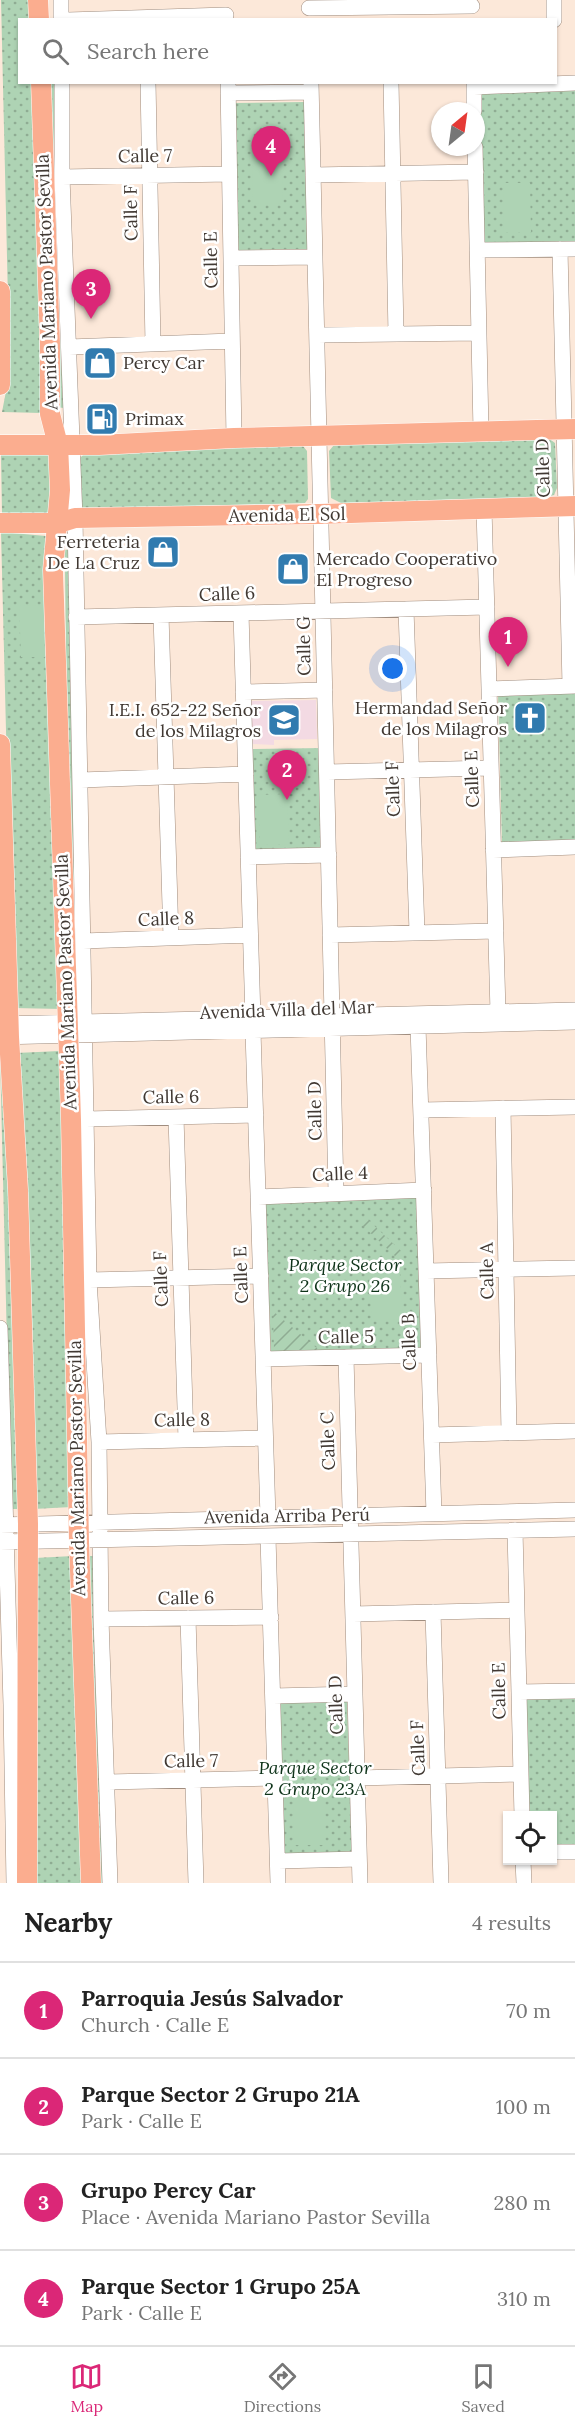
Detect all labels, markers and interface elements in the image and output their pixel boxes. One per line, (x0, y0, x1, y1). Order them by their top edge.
search box (18, 18, 557, 84)
icon: search (39, 35, 72, 68)
text: Search here (87, 37, 209, 65)
north arrow (431, 102, 485, 156)
pin: 4 (252, 126, 290, 176)
street label: Calle 7 (118, 144, 172, 167)
street label: Avenida Mariano Pastor Sevilla (31, 154, 62, 411)
street label: Calle F (119, 185, 142, 241)
street label: Calle E (199, 231, 222, 289)
pin: 3 (72, 270, 110, 319)
shop icon: Percy Car (82, 345, 118, 381)
place label: Percy Car (123, 351, 205, 374)
fuel station icon: Primax (84, 401, 120, 437)
place label: Primax (125, 407, 184, 430)
street label: Calle D (530, 438, 555, 498)
street label: Avenida El Sol (227, 502, 346, 527)
place label: Ferreteria De La Cruz (47, 530, 140, 574)
shop icon: Ferreteria De La Cruz (145, 534, 181, 570)
place label: Mercado Cooperativo El Progreso (316, 547, 497, 591)
shop icon: Mercado Cooperativo El Progreso (275, 551, 311, 587)
street label: Calle 6 (198, 581, 256, 606)
street label: Calle G (291, 616, 316, 676)
pin: 1 (488, 618, 528, 667)
your location (378, 654, 407, 683)
place label: Hermandad Señor de los Milagros (355, 696, 507, 740)
place label: I.E.I. 652-22 Señor de los Milagros (109, 698, 261, 742)
church icon: Hermandad Señor de los Milagros (512, 700, 548, 736)
school or university icon: I.E.I. 652-22 Señor de los Milagros (266, 702, 302, 738)
pin: 2 (268, 750, 306, 800)
street label: Calle E (459, 750, 484, 808)
street label: Calle F (380, 760, 405, 817)
street label: Avenida Mariano Pastor Sevilla (50, 854, 81, 1111)
street label: Calle 8 (137, 906, 195, 931)
street label: Avenida Villa del Mar (198, 995, 375, 1024)
street label: Calle D (302, 1081, 327, 1141)
street label: Calle 6 (143, 1085, 199, 1108)
street label: Calle 4 (312, 1161, 369, 1186)
street label: Calle A (474, 1241, 498, 1300)
street label: Calle E (228, 1246, 253, 1304)
street label: Calle F (148, 1250, 173, 1307)
park label: Parque Sector 2 Grupo 26 (288, 1253, 402, 1297)
street label: Calle B (396, 1313, 421, 1371)
street label: Calle 5 (318, 1325, 374, 1348)
street label: Avenida Mariano Pastor Sevilla (63, 1340, 90, 1597)
street label: Calle 8 (154, 1408, 210, 1431)
street label: Calle C (315, 1411, 340, 1471)
street label: Avenida Arriba Perú (203, 1503, 370, 1528)
street label: Calle 6 (158, 1586, 214, 1609)
street label: Calle E (487, 1662, 510, 1720)
street label: Calle D (323, 1675, 348, 1735)
street label: Calle F (405, 1719, 430, 1776)
street label: Calle 7 (164, 1749, 218, 1772)
park label: Parque Sector 2 Grupo 23A (258, 1756, 372, 1800)
map controls (503, 1811, 557, 1865)
button: locate (503, 1811, 557, 1865)
text: Nearby (24, 1906, 112, 1939)
text: 4 results (472, 1910, 551, 1935)
text: Parroquia Jesús Salvador (81, 1984, 343, 2012)
text: 1 (39, 1998, 48, 2023)
text: 70 m (506, 1998, 551, 2023)
text: Church · Calle E (81, 2012, 229, 2037)
text: Parque Sector 2 Grupo 21A (81, 2080, 360, 2108)
text: 2 (38, 2094, 49, 2119)
text: 100 m (496, 2094, 551, 2119)
text: Park · Calle E (81, 2108, 202, 2133)
text: Grupo Percy Car (81, 2176, 256, 2204)
text: 3 (38, 2190, 49, 2215)
text: 280 m (493, 2190, 551, 2215)
text: Place · Avenida Mariano Pastor Sevilla (81, 2204, 430, 2229)
text: Parque Sector 1 Grupo 25A (81, 2272, 360, 2300)
text: 4 (38, 2286, 49, 2311)
text: 310 m (497, 2286, 551, 2311)
text: Park · Calle E (81, 2300, 202, 2325)
tab: Map (70, 2360, 103, 2416)
tab: Directions (244, 2360, 321, 2416)
tab: Saved (461, 2360, 505, 2416)

